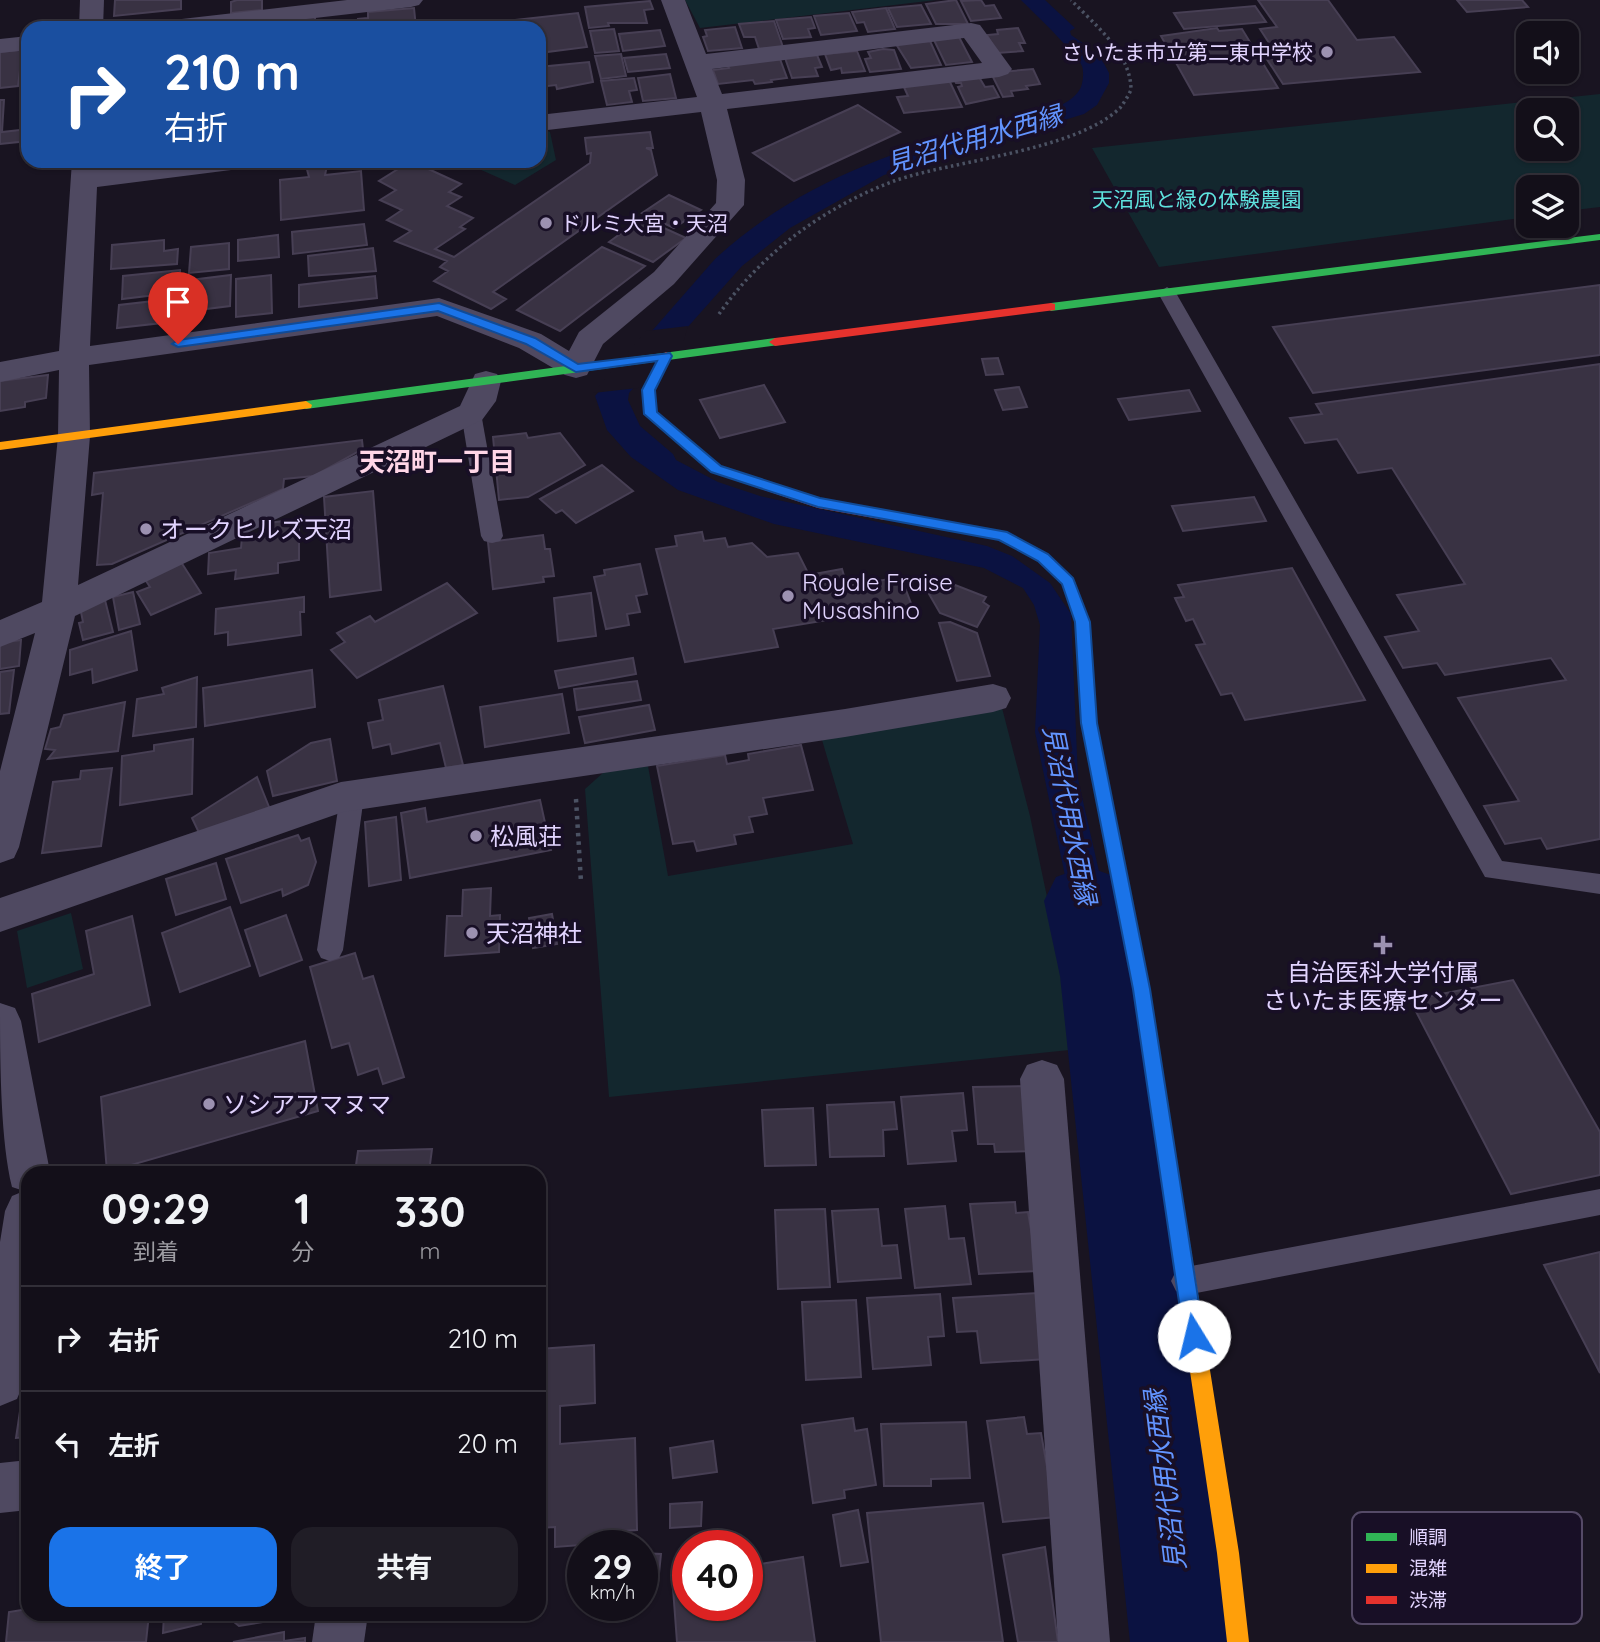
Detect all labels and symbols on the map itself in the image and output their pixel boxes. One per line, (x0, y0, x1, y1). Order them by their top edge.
place label: さいたま市立第二東中学校 (1062, 39, 1313, 65)
marker: さいたま市立第二東中学校 (1319, 44, 1335, 60)
water label: 見沼代用水西縁 (882, 97, 1069, 180)
park label: 天沼風と緑の体験農園 (1092, 186, 1302, 212)
place label: ドルミ大宮・天沼 (560, 210, 728, 236)
marker: ドルミ大宮・天沼 (538, 215, 554, 231)
pin (148, 272, 208, 344)
district label: 天沼町一丁目 (359, 445, 515, 478)
place label: オークヒルズ天沼 (160, 514, 352, 544)
marker: オークヒルズ天沼 (138, 521, 154, 537)
place label: Royale Fraise Musashino (802, 567, 953, 625)
marker: Royale Fraise Musashino (780, 588, 796, 604)
water label: 見沼代用水西縁 (1036, 723, 1104, 910)
place label: 松風荘 (490, 821, 562, 851)
marker: 松風荘 (468, 828, 484, 844)
place label: 天沼神社 (486, 918, 582, 948)
marker: 天沼神社 (464, 925, 480, 941)
marker: 自治医科大学付属 さいたま医療センター (1373, 935, 1393, 955)
place label: 自治医科大学付属 さいたま医療センター (1263, 957, 1503, 1015)
place label: ソシアアマヌマ (223, 1089, 391, 1119)
marker: ソシアアマヌマ (201, 1096, 217, 1112)
position arrow (1157, 1299, 1231, 1373)
water label: 見沼代用水西縁 (1137, 1385, 1192, 1572)
legend (1352, 1512, 1582, 1624)
text: 順調 (1409, 1525, 1447, 1549)
speed limit sign: 40 (672, 1530, 763, 1621)
text: 混雑 (1409, 1556, 1447, 1580)
text: 渋滞 (1409, 1588, 1447, 1612)

